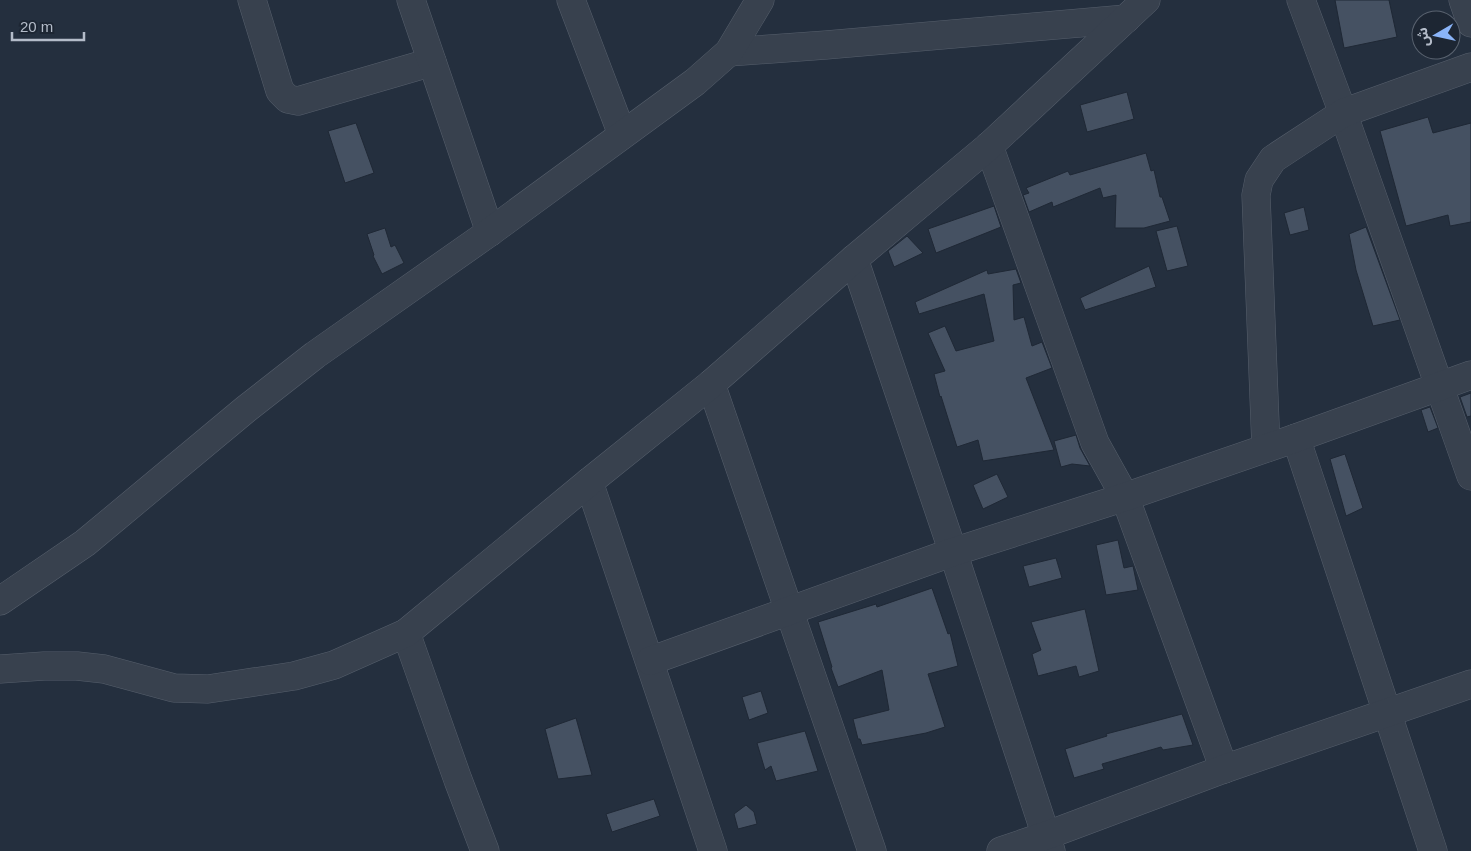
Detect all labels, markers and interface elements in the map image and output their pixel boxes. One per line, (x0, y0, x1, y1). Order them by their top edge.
scale bar (12, 10, 85, 42)
north arrow (1411, 10, 1461, 60)
text: 20 m (20, 18, 53, 35)
text: ش (1414, 26, 1433, 48)

